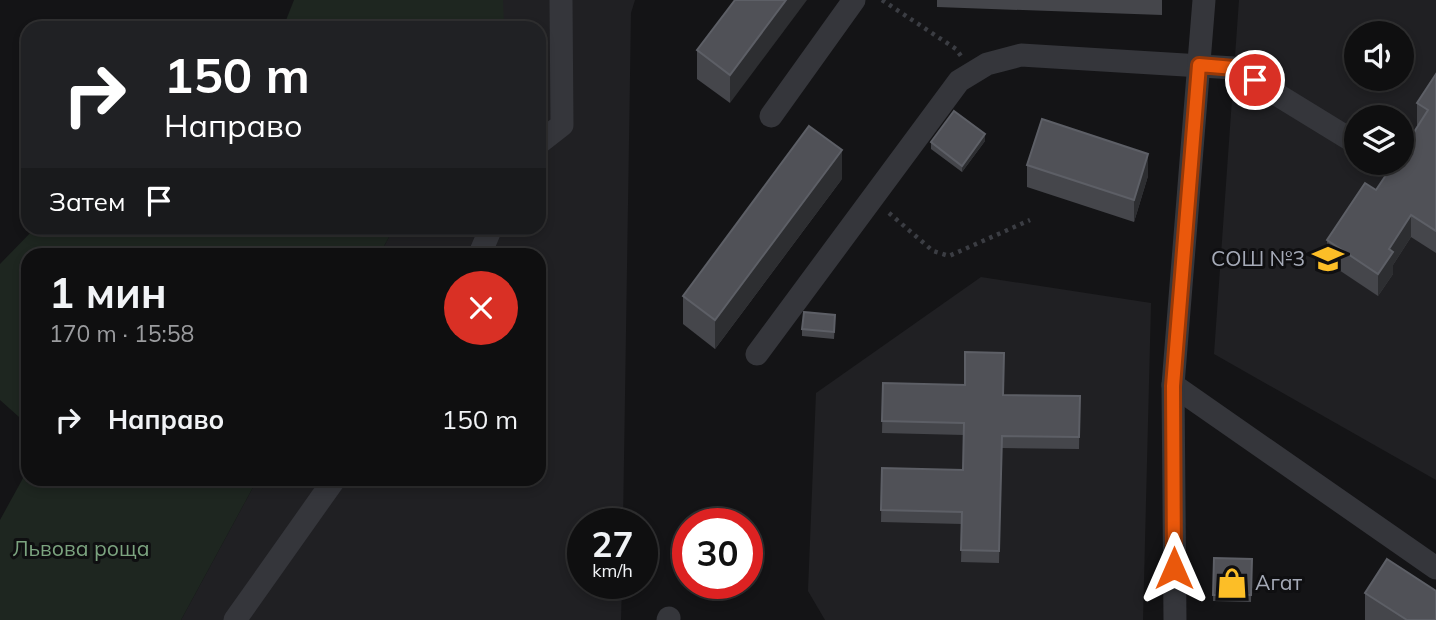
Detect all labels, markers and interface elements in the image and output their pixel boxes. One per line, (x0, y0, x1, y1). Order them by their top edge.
map controls (1344, 21, 1414, 175)
button: sound (1344, 21, 1414, 91)
text: 150 m (164, 44, 310, 105)
icon: right (49, 49, 140, 140)
pin (1225, 50, 1285, 110)
icon: arrive (1236, 61, 1274, 99)
text: Направо (164, 105, 303, 145)
button: layers (1344, 105, 1414, 175)
icon: arrive (140, 182, 178, 220)
text: Затем (49, 185, 126, 218)
school or university icon: СОШ №3 (1311, 242, 1345, 276)
place label: СОШ №3 (1211, 245, 1305, 271)
text: 1 мин (49, 266, 167, 319)
button: close (444, 271, 518, 345)
text: 170 m · 15:58 (49, 319, 194, 348)
icon: right (49, 401, 87, 439)
text: Направо (108, 403, 224, 436)
text: 150 m (442, 403, 518, 436)
speed limit sign: 30 (672, 508, 763, 599)
text: 27 (591, 522, 634, 566)
position arrow (1137, 531, 1211, 605)
park label: Львова роща (13, 535, 149, 561)
text: km/h (592, 559, 633, 582)
shop icon: Агат (1215, 566, 1249, 600)
place label: Агат (1255, 569, 1303, 595)

